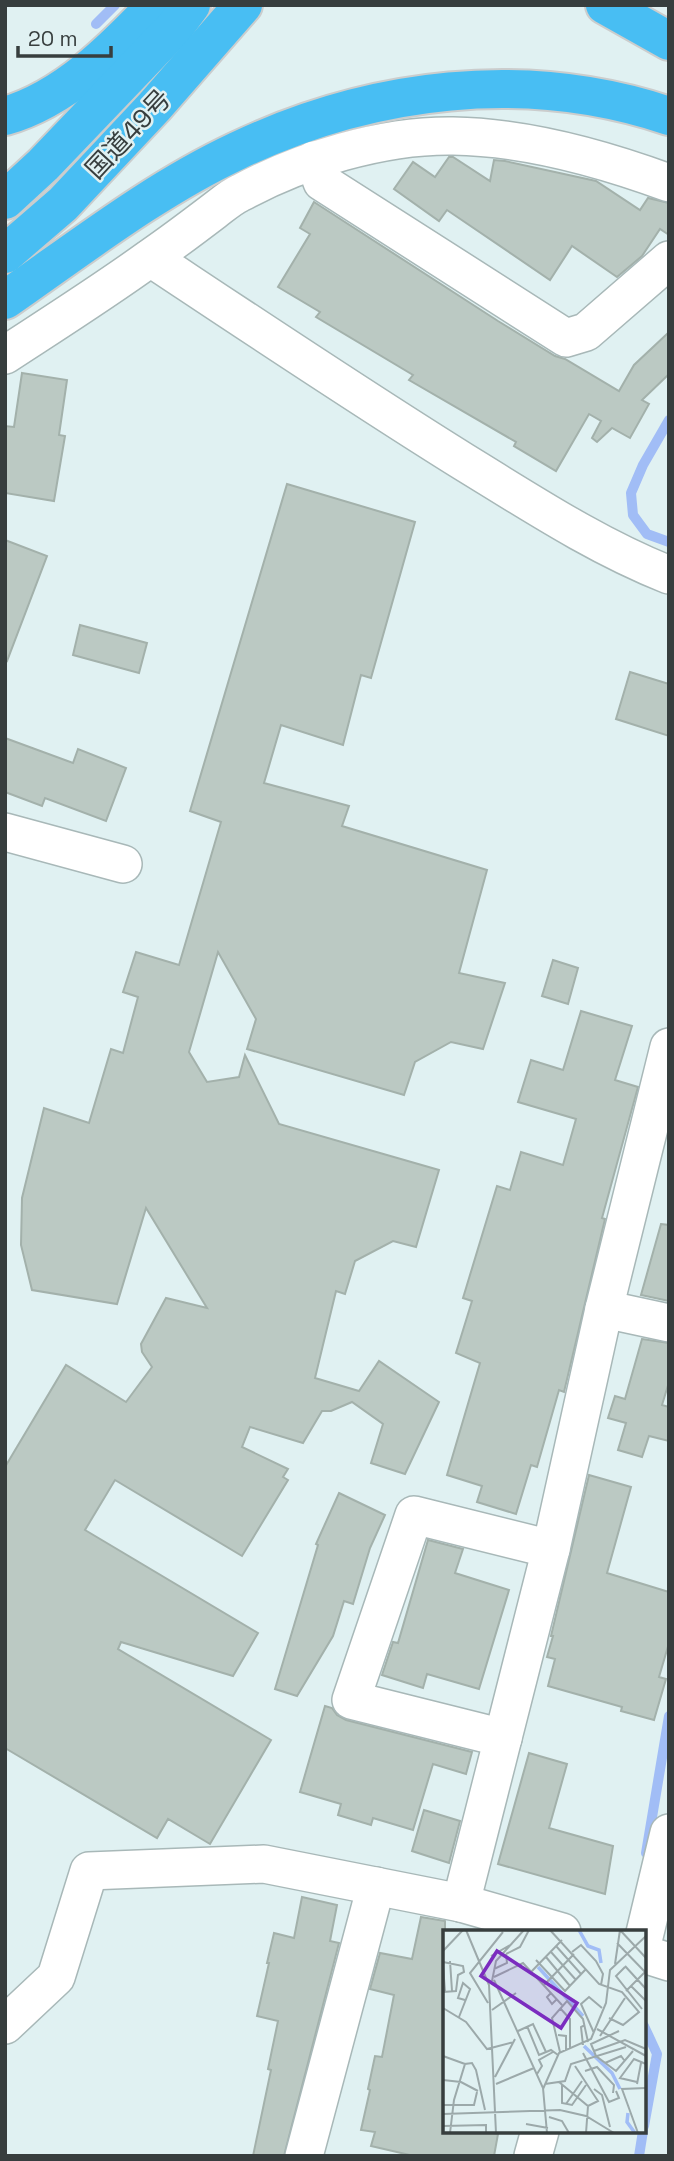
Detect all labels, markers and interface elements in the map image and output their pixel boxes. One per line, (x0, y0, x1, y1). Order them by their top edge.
scale bar (18, 14, 110, 58)
text: 20 m (28, 25, 78, 52)
street label: 国道49号 (78, 82, 178, 186)
inset map (443, 1930, 646, 2133)

